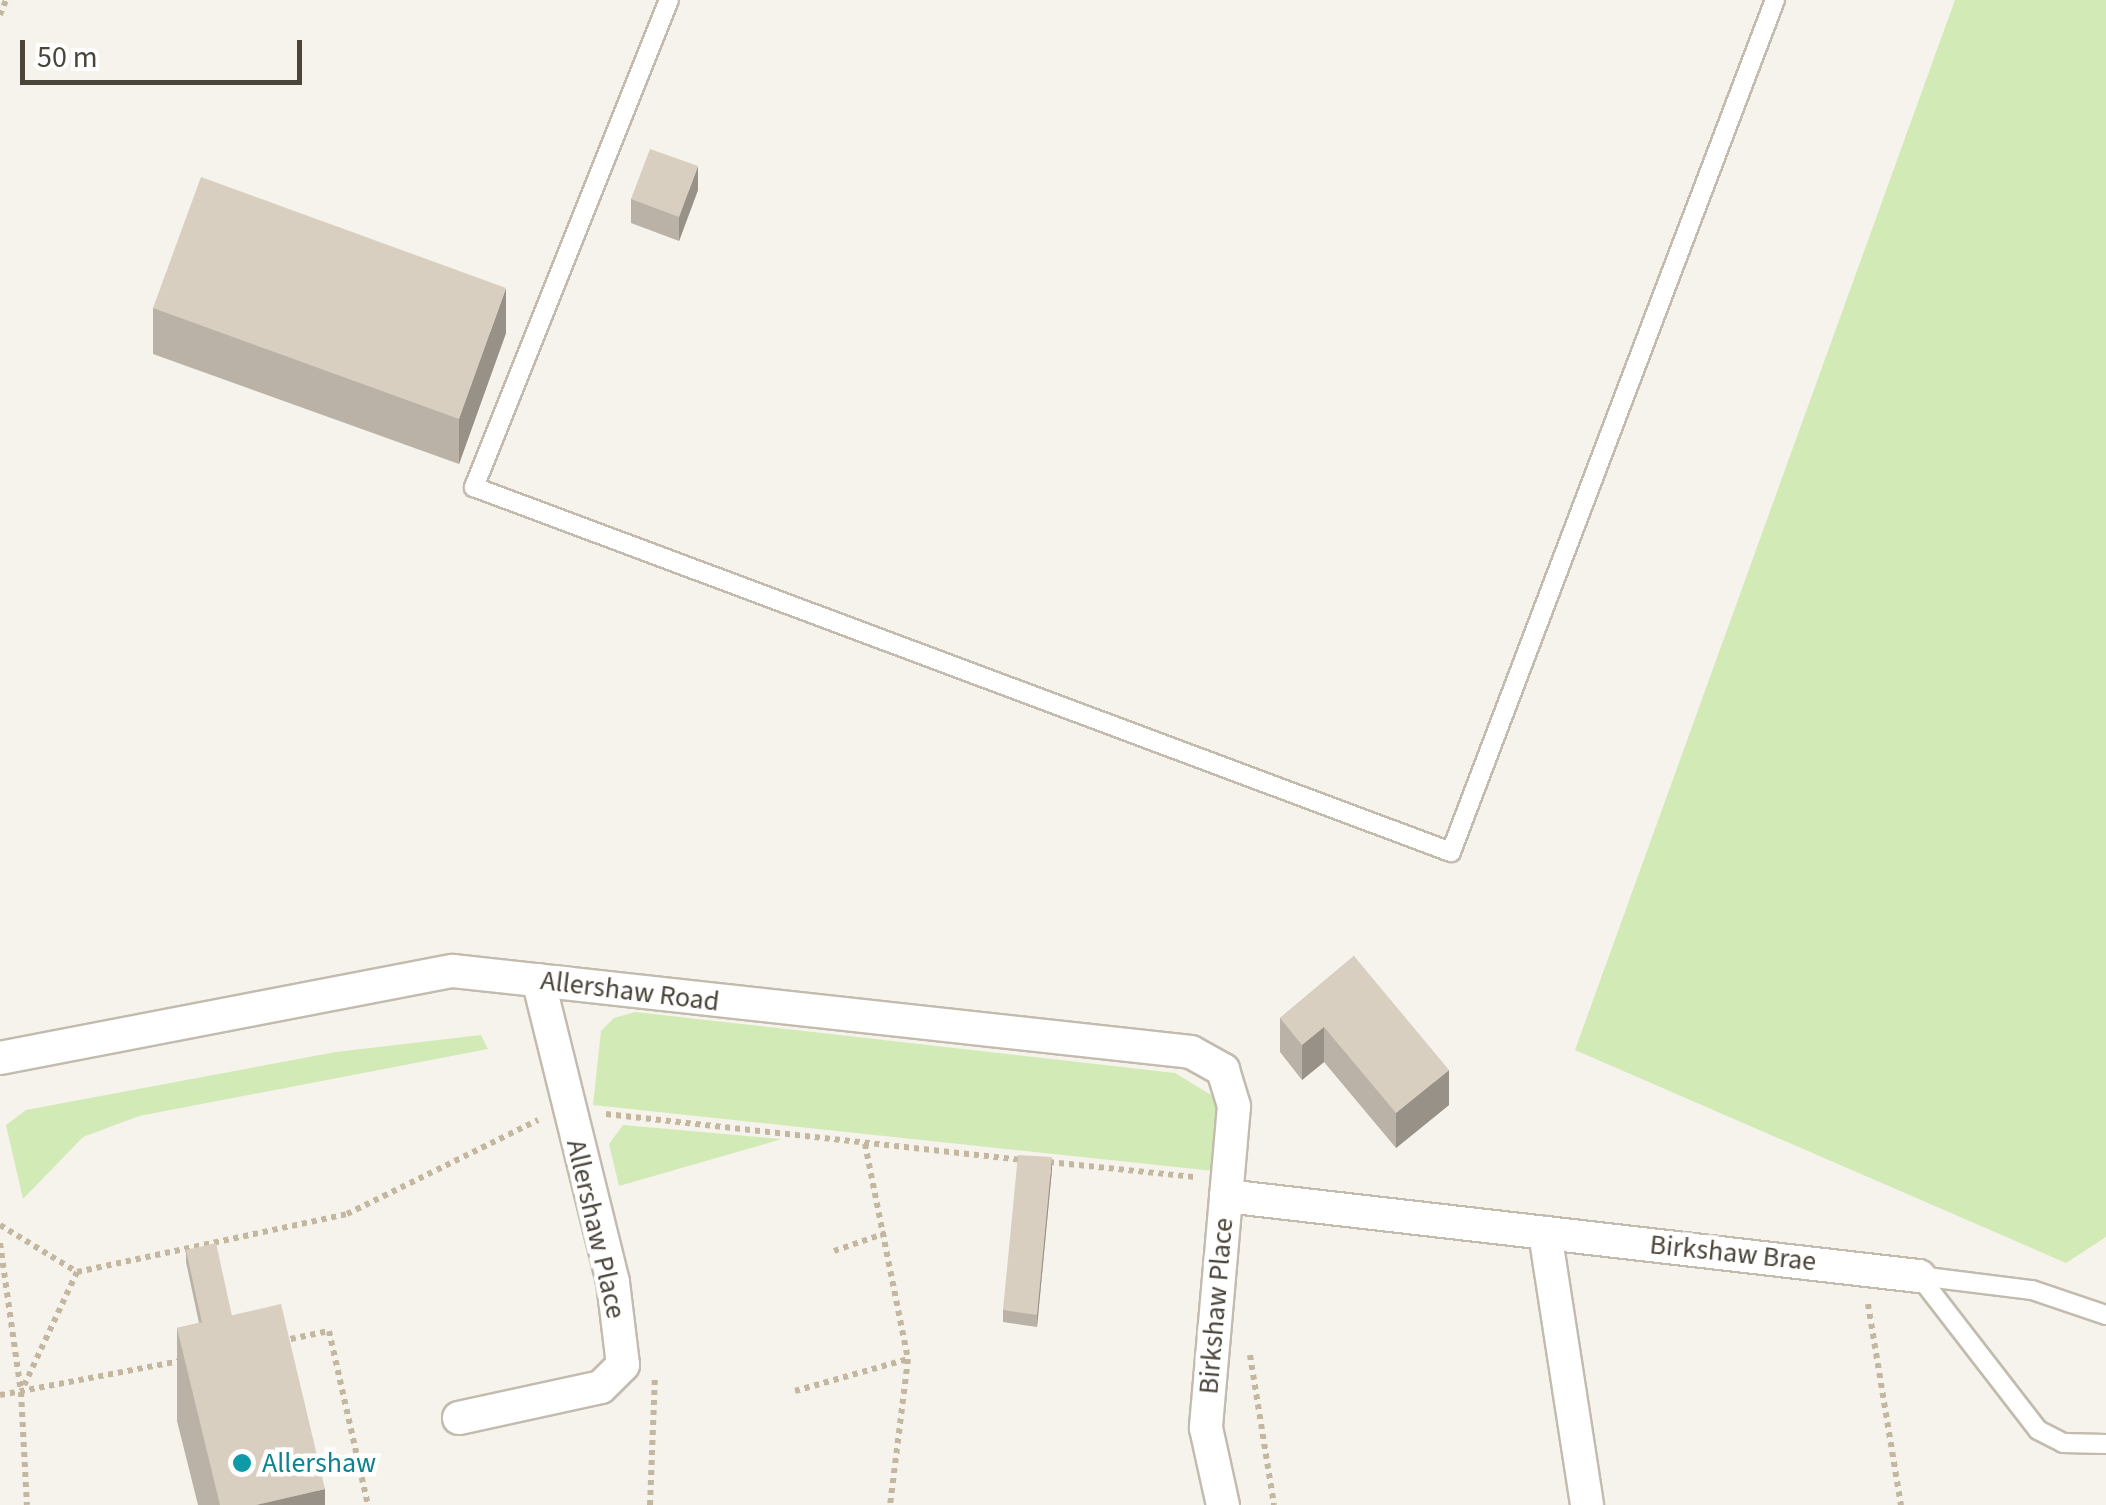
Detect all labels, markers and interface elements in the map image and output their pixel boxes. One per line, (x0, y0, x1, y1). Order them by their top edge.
scale bar (25, 20, 308, 82)
text: 50 m (37, 36, 98, 79)
street label: Allershaw Road (539, 963, 721, 1019)
street label: Allershaw Place (559, 1136, 633, 1322)
street label: Birkshaw Place (1192, 1216, 1240, 1396)
street label: Birkshaw Brae (1648, 1228, 1818, 1278)
place label: Allershaw (262, 1446, 376, 1480)
marker: Allershaw (231, 1452, 253, 1474)

